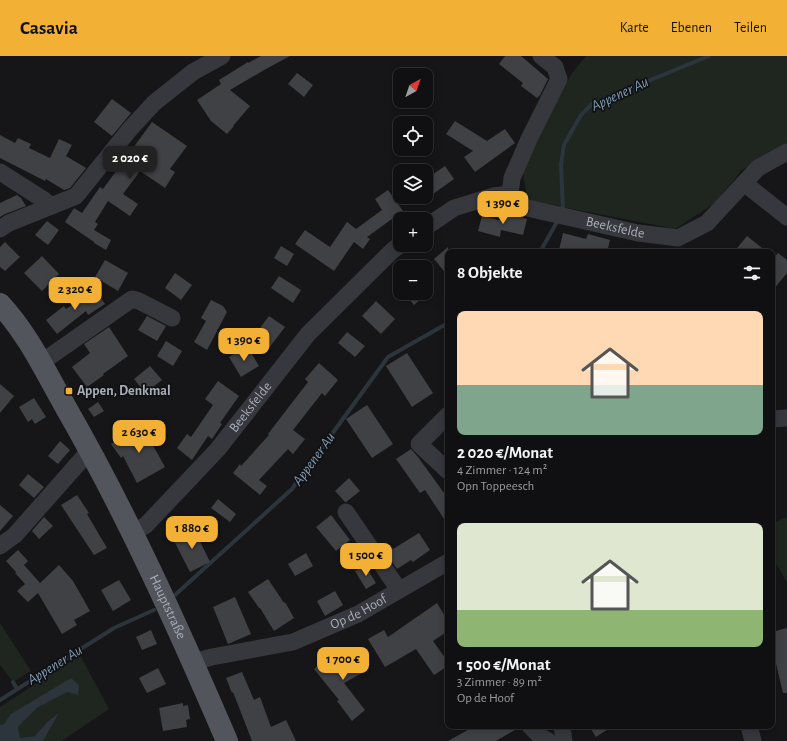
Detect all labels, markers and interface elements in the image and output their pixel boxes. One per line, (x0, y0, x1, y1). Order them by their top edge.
text: Casavia (20, 19, 78, 38)
text: Karte (620, 21, 649, 35)
text: Ebenen (671, 21, 712, 35)
text: Teilen (734, 21, 767, 35)
north arrow (393, 68, 433, 108)
map controls (393, 68, 433, 300)
water label: Appener Au (588, 74, 651, 114)
button: locate (393, 116, 433, 156)
pin: 2 020 € (93, 146, 167, 180)
text: 2 020 € (112, 152, 148, 165)
button: layers (393, 164, 433, 204)
pin: 1 390 € (466, 191, 540, 225)
text: 1 390 € (486, 197, 520, 210)
button: + (393, 212, 433, 252)
street label: Beeksfelde (585, 214, 645, 241)
button: − (393, 260, 433, 300)
icon: filters (741, 262, 763, 284)
text: 8 Objekte (457, 264, 523, 281)
pin: 2 320 € (38, 277, 112, 311)
text: 2 320 € (58, 283, 92, 296)
pin: 1 390 € (207, 328, 281, 362)
text: 1 390 € (227, 334, 261, 347)
icon: home (574, 337, 646, 409)
street label: Beeksfelde (227, 379, 275, 435)
place label: Appen, Denkmal (77, 384, 171, 398)
marker: Appen, Denkmal (64, 386, 74, 396)
pin: 2 630 € (102, 420, 176, 454)
text: 2 630 € (122, 426, 156, 439)
water label: Appener Au (289, 430, 338, 489)
text: 2 020 €/Monat (457, 444, 553, 461)
text: 4 Zimmer · 124 m² (457, 464, 547, 477)
text: Opn Toppeesch (457, 480, 534, 493)
pin: 1 880 € (155, 516, 229, 550)
text: 1 880 € (175, 522, 209, 535)
pin: 1 500 € (329, 543, 403, 577)
text: 1 500 € (349, 549, 383, 562)
icon: home (574, 549, 646, 621)
street label: Hauptstraße (147, 573, 188, 641)
street label: Op de Hoof (328, 592, 390, 632)
water label: Appener Au (24, 642, 85, 688)
pin: 1 700 € (306, 647, 380, 681)
text: 1 700 € (326, 653, 360, 666)
text: 1 500 €/Monat (457, 656, 551, 673)
text: 3 Zimmer · 89 m² (457, 676, 542, 689)
text: Op de Hoof (457, 692, 514, 705)

